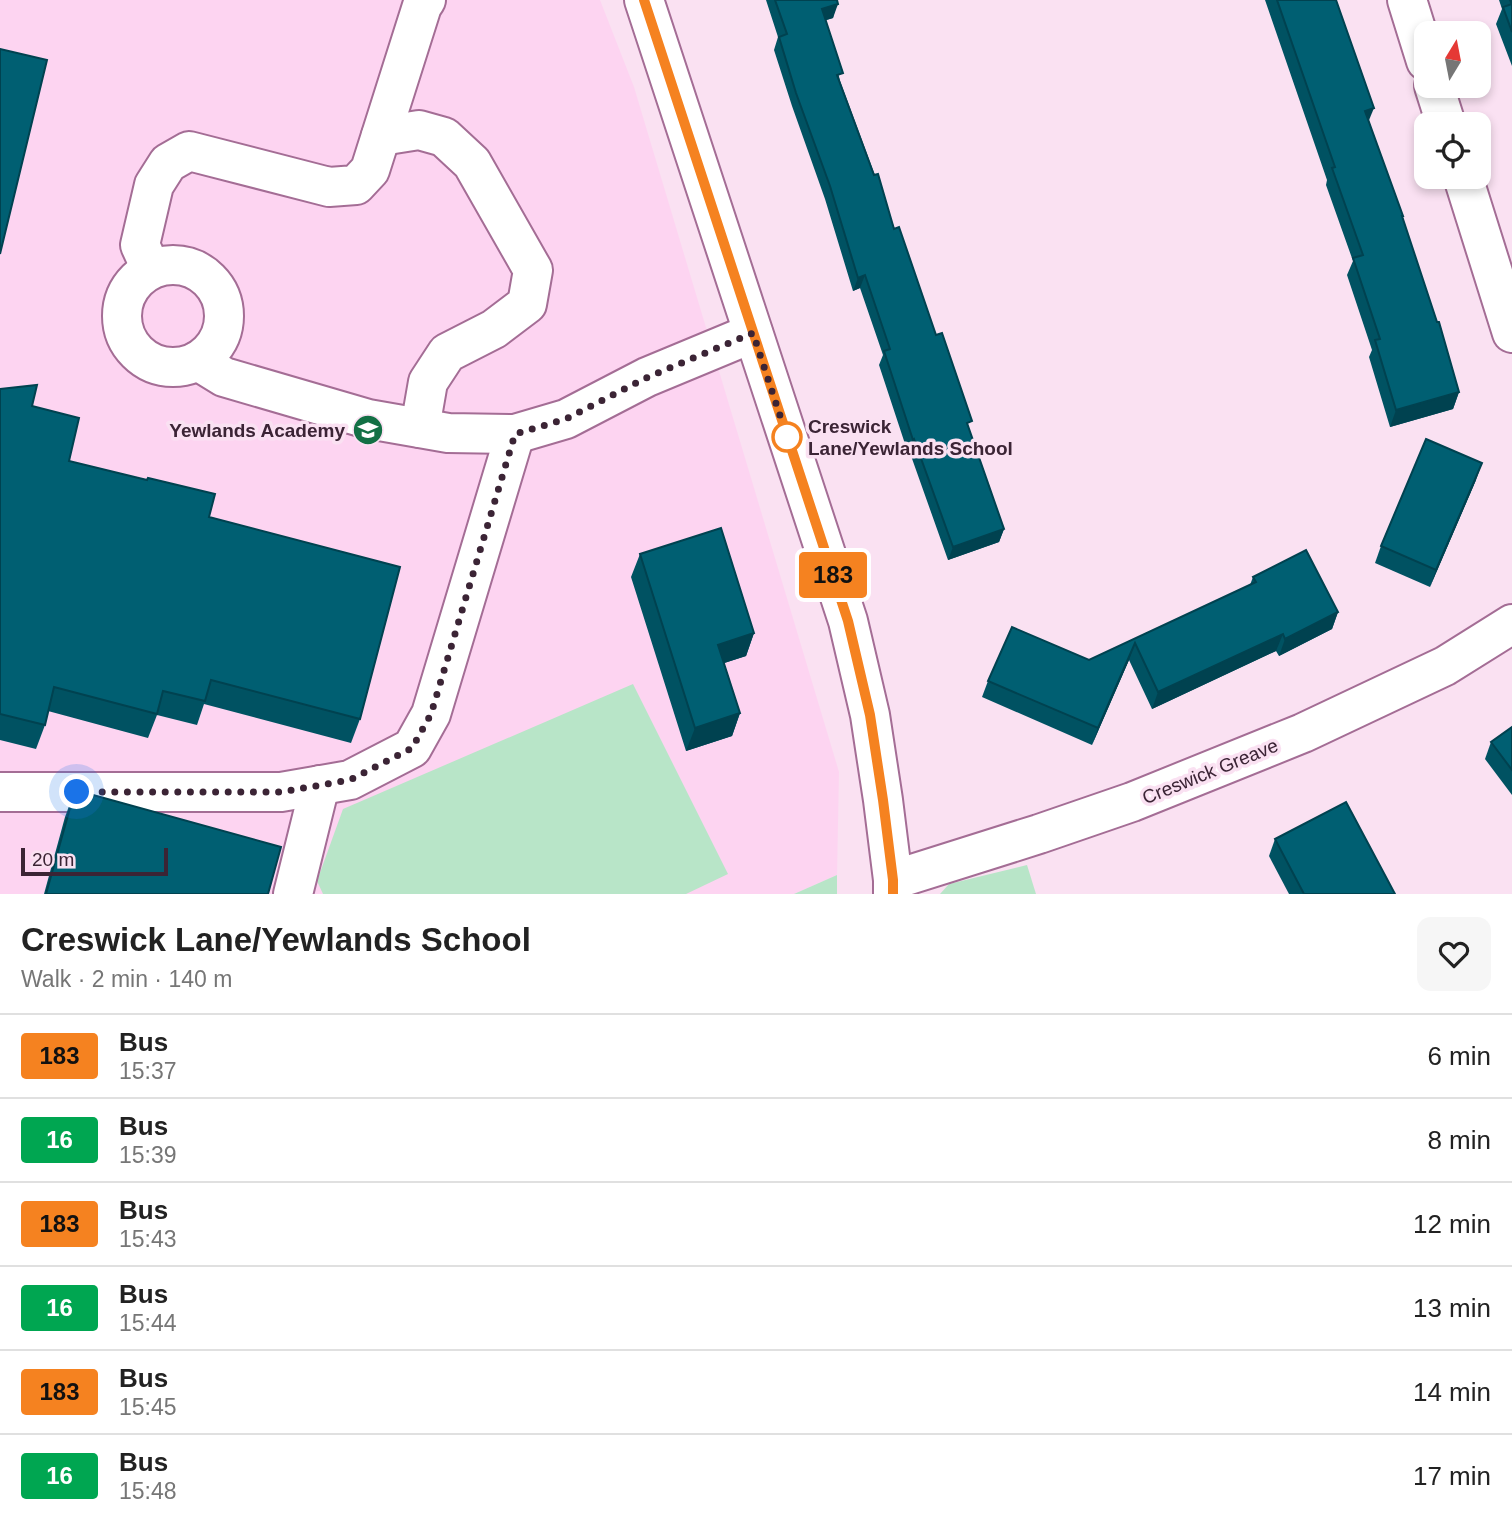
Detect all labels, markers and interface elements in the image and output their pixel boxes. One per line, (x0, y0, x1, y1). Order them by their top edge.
north arrow (1414, 21, 1491, 98)
map controls (1414, 21, 1491, 189)
button: locate (1414, 112, 1491, 189)
school or university icon: Yewlands Academy (351, 413, 385, 447)
place label: Creswick Lane/Yewlands School (808, 416, 1013, 459)
place label: Yewlands Academy (169, 420, 345, 441)
marker: Creswick Lane/Yewlands School (772, 422, 802, 452)
line badge: 183 (793, 552, 873, 598)
text: 183 (813, 561, 853, 588)
street label: Creswick Greave (1139, 735, 1281, 808)
your location (59, 774, 94, 809)
scale bar (21, 845, 168, 877)
text: 20 m (32, 849, 74, 870)
button: heart (1417, 917, 1491, 991)
text: Creswick Lane/Yewlands School (21, 921, 531, 958)
text: Walk · 2 min · 140 m (21, 966, 232, 992)
text: Bus (119, 1027, 168, 1057)
text: 6 min (1427, 1041, 1491, 1071)
text: 183 (39, 1042, 80, 1069)
text: 15:37 (119, 1058, 177, 1084)
text: Bus (119, 1111, 168, 1141)
text: 8 min (1427, 1125, 1491, 1155)
text: 16 (46, 1126, 73, 1153)
text: 15:39 (119, 1142, 177, 1168)
text: Bus (119, 1195, 168, 1225)
text: 12 min (1413, 1209, 1491, 1239)
text: 183 (39, 1210, 80, 1237)
text: 15:43 (119, 1226, 177, 1252)
text: Bus (119, 1279, 168, 1309)
text: 13 min (1413, 1293, 1491, 1323)
text: 16 (46, 1294, 73, 1321)
text: 15:44 (119, 1310, 177, 1336)
text: Bus (119, 1363, 168, 1393)
text: 14 min (1413, 1377, 1491, 1407)
text: 183 (39, 1378, 80, 1405)
text: 15:45 (119, 1394, 177, 1420)
text: Bus (119, 1447, 168, 1477)
text: 17 min (1413, 1461, 1491, 1491)
text: 16 (46, 1462, 73, 1489)
text: 15:48 (119, 1478, 177, 1504)

